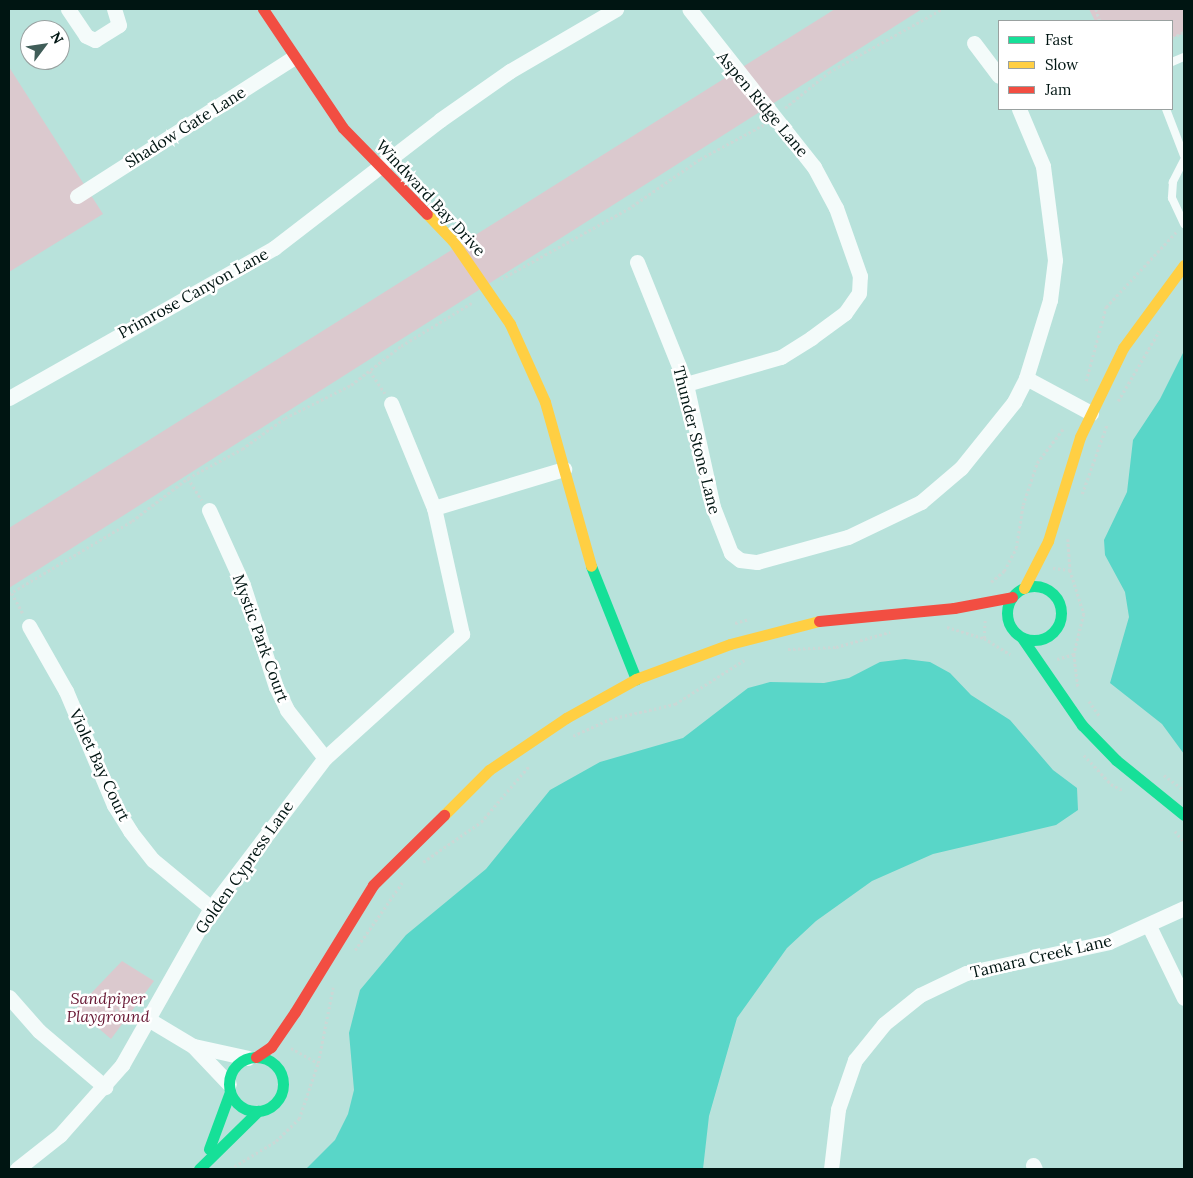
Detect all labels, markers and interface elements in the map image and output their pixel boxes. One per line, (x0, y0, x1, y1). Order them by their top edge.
north arrow (20, 20, 70, 70)
legend (998, 20, 1173, 110)
text: N (46, 29, 67, 47)
text: Fast (1045, 30, 1073, 49)
street label: Aspen Ridge Lane (713, 47, 813, 161)
text: Slow (1045, 55, 1078, 74)
text: Jam (1045, 80, 1072, 99)
street label: Shadow Gate Lane (121, 82, 249, 172)
street label: Windward Bay Drive (372, 136, 490, 260)
street label: Primrose Canyon Lane (115, 244, 271, 342)
street label: Thunder Stone Lane (669, 364, 725, 516)
street label: Mystic Park Court (229, 572, 293, 704)
street label: Violet Bay Court (66, 706, 134, 824)
street label: Golden Cypress Lane (191, 797, 297, 937)
street label: Tamara Creek Lane (969, 930, 1113, 982)
park label: Sandpiper Playground (66, 988, 150, 1026)

